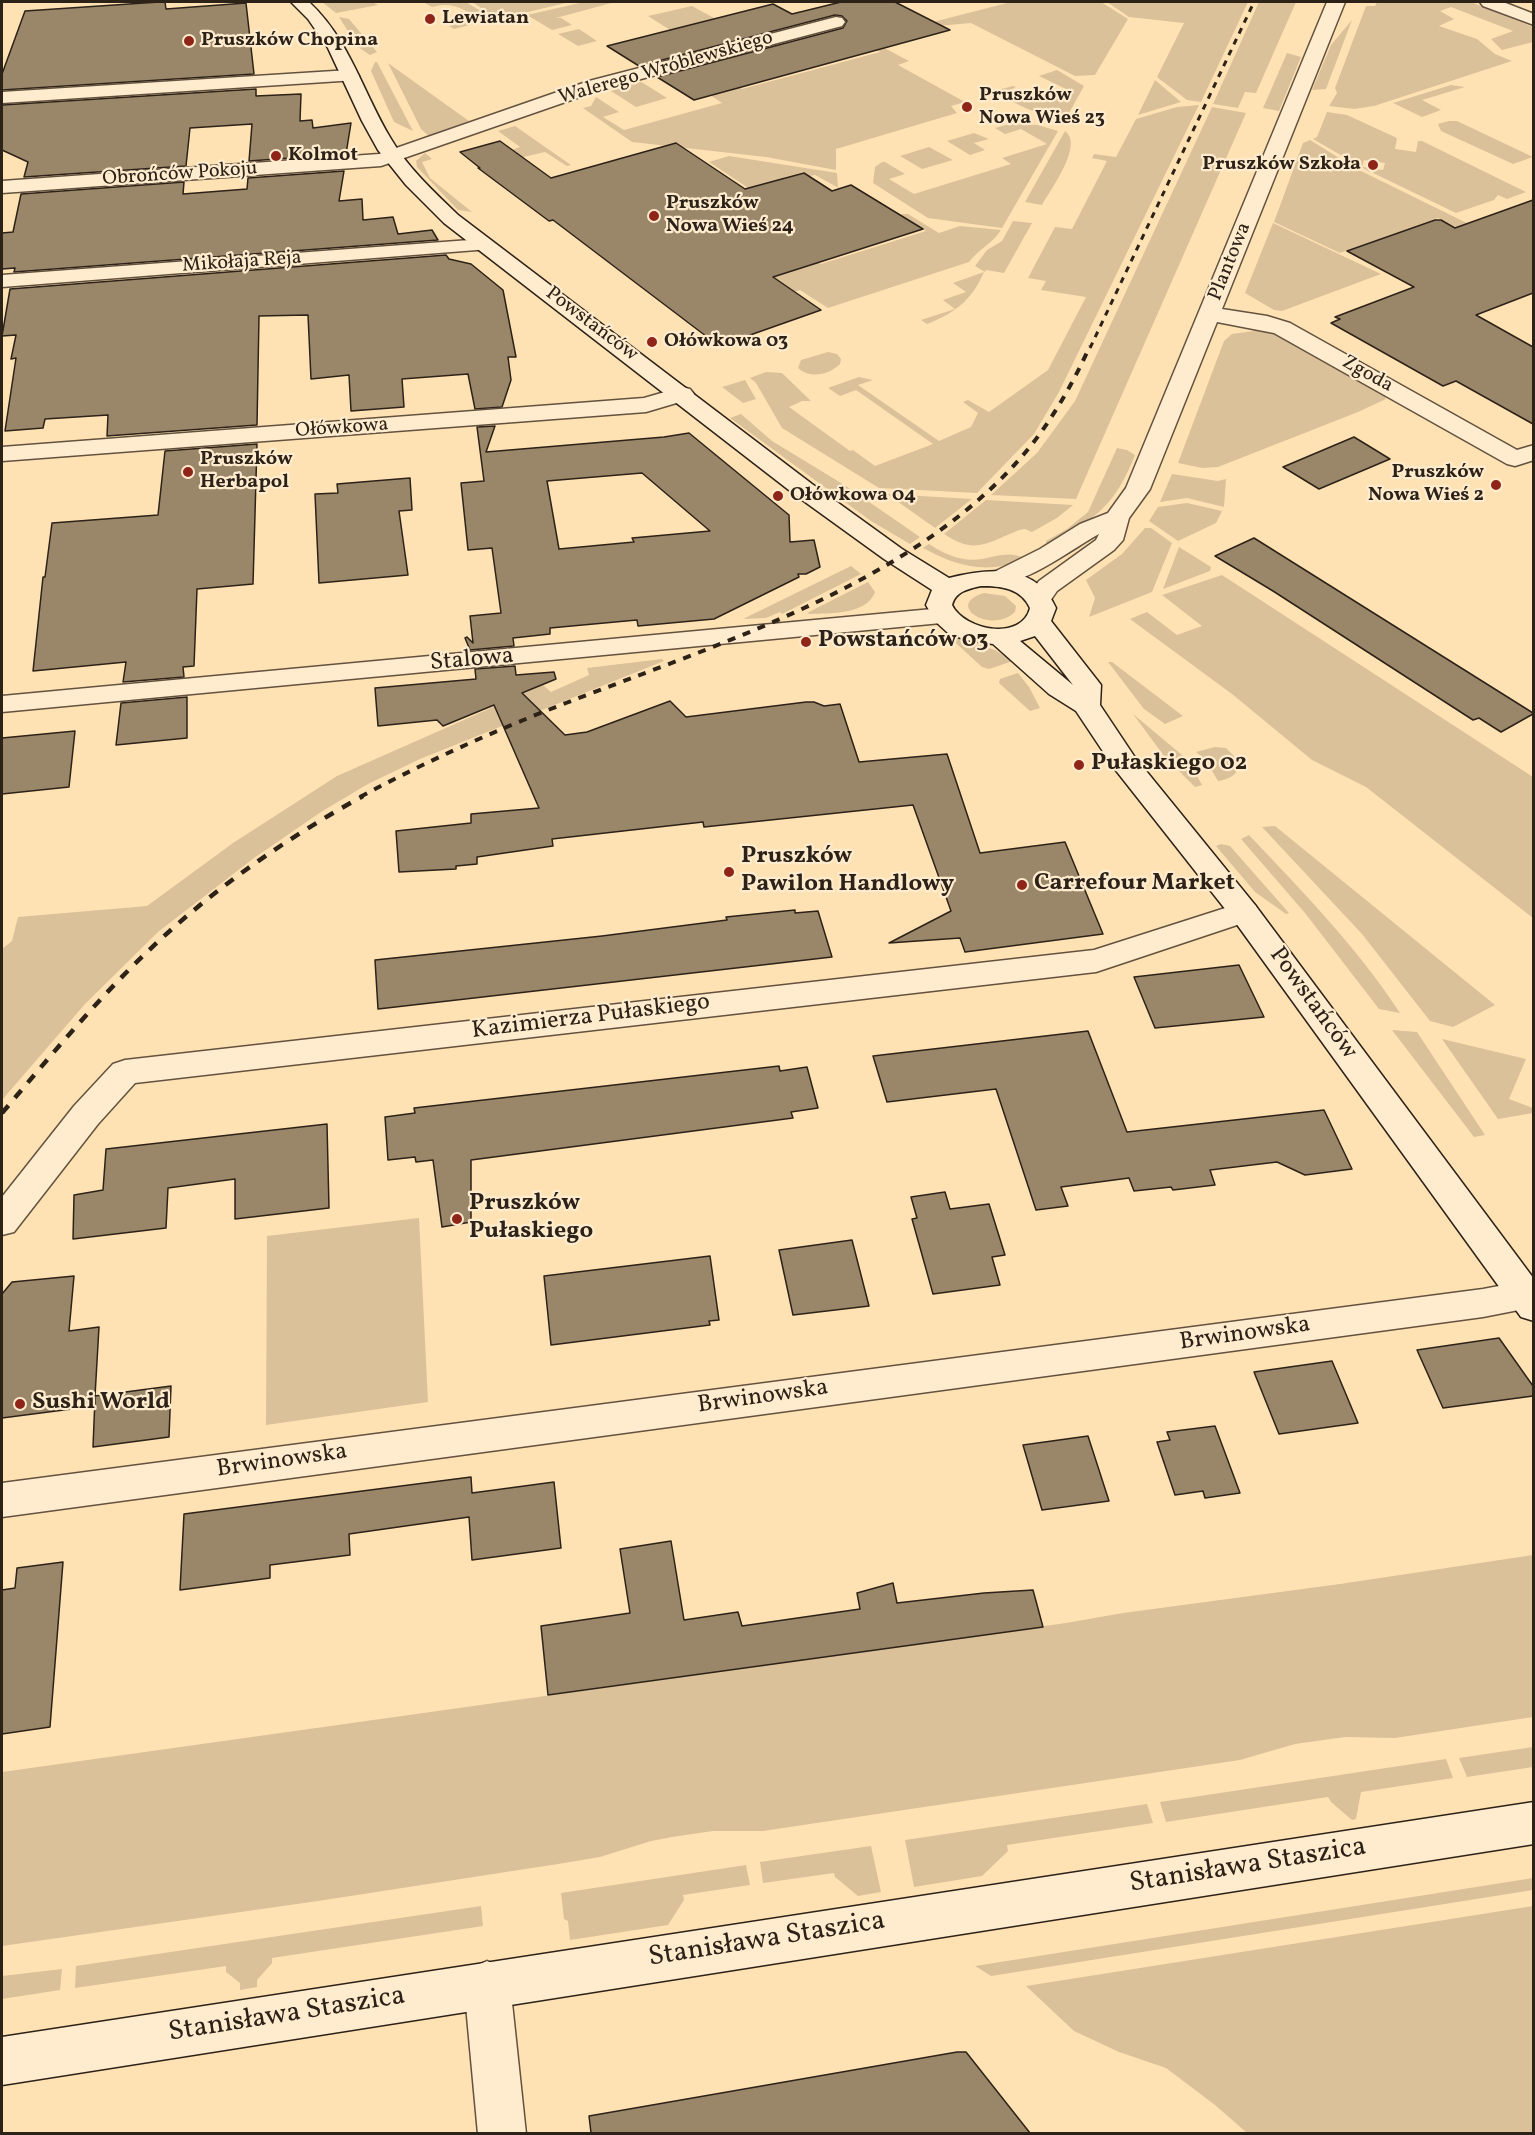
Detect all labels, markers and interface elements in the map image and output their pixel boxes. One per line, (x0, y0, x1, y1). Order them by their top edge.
place label: Lewiatan (442, 7, 529, 31)
marker: Lewiatan (423, 12, 437, 26)
street label: Walerego Wróblewskiego (556, 27, 776, 111)
place label: Pruszków Chopina (201, 29, 378, 53)
marker: Pruszków Chopina (182, 34, 196, 48)
place label: Pruszków Nowa Wieś 23 (979, 84, 1105, 131)
marker: Pruszków Nowa Wieś 23 (960, 100, 974, 114)
place label: Kolmot (288, 144, 358, 168)
marker: Kolmot (269, 149, 283, 163)
place label: Pruszków Szkoła (1202, 153, 1361, 177)
street label: Obrońców Pokoju (102, 158, 258, 192)
marker: Pruszków Szkoła (1366, 158, 1380, 172)
place label: Pruszków Nowa Wieś 24 (666, 192, 794, 239)
marker: Pruszków Nowa Wieś 24 (647, 209, 661, 223)
street label: Plantowa (1204, 219, 1258, 305)
street label: Mikołaja Reja (181, 247, 303, 279)
street label: Powstańców (540, 282, 642, 368)
place label: Ołówkowa 03 (664, 330, 788, 354)
marker: Ołówkowa 03 (645, 335, 659, 349)
street label: Zgoda (1337, 351, 1397, 399)
street label: Ołówkowa (295, 414, 389, 444)
place label: Pruszków Herbapol (200, 448, 293, 495)
place label: Pruszków Nowa Wieś 2 (1368, 461, 1484, 508)
marker: Pruszków Herbapol (181, 465, 195, 479)
marker: Pruszków Nowa Wieś 2 (1489, 478, 1503, 492)
place label: Ołówkowa 04 (790, 484, 916, 508)
marker: Ołówkowa 04 (771, 489, 785, 503)
place label: Powstańców 03 (818, 628, 988, 656)
marker: Powstańców 03 (799, 635, 813, 649)
street label: Stalowa (429, 643, 515, 679)
place label: Pułaskiego 02 (1091, 751, 1247, 779)
marker: Pułaskiego 02 (1072, 758, 1086, 772)
place label: Pruszków Pawilon Handlowy (741, 844, 954, 900)
marker: Pruszków Pawilon Handlowy (722, 865, 736, 879)
place label: Carrefour Market (1034, 871, 1235, 899)
marker: Carrefour Market (1015, 878, 1029, 892)
street label: Powstańców (1262, 942, 1362, 1066)
street label: Kazimierza Pułaskiego (470, 989, 712, 1047)
place label: Pruszków Pułaskiego (469, 1191, 593, 1247)
marker: Pruszków Pułaskiego (450, 1212, 464, 1226)
street label: Brwinowska (1178, 1312, 1312, 1358)
street label: Brwinowska (696, 1375, 830, 1421)
place label: Sushi World (32, 1390, 170, 1418)
marker: Sushi World (13, 1397, 27, 1411)
street label: Brwinowska (215, 1439, 349, 1485)
street label: Stanisława Staszica (1127, 1832, 1369, 1902)
street label: Stanisława Staszica (646, 1906, 888, 1976)
street label: Stanisława Staszica (166, 1981, 408, 2051)

